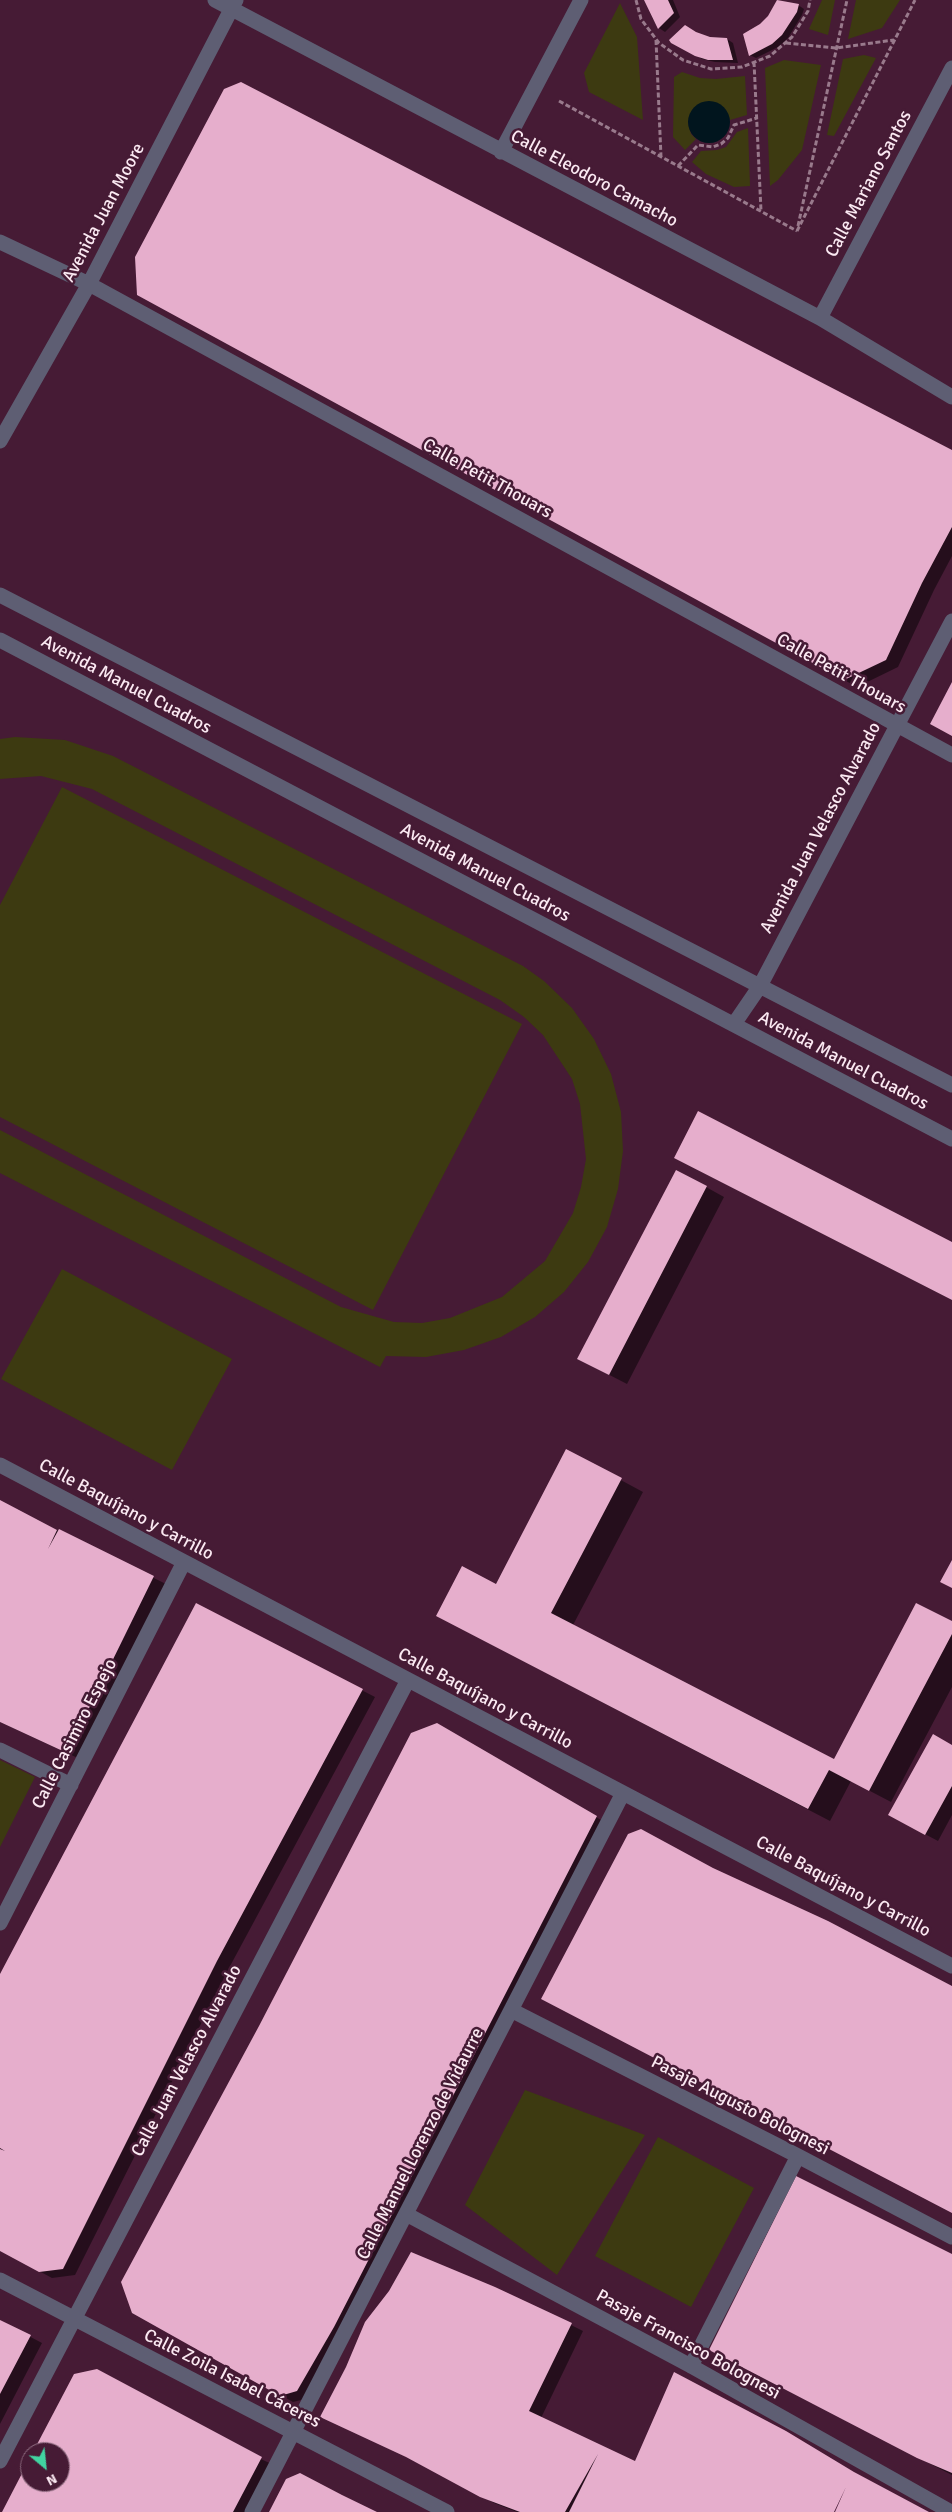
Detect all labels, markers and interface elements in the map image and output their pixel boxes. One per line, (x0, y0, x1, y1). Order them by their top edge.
street label: Calle Mariano Santos (821, 107, 917, 261)
street label: Calle Eleodoro Camacho (507, 126, 681, 232)
street label: Avenida Juan Moore (58, 140, 150, 286)
street label: Calle Petit Thouars (418, 434, 556, 524)
street label: Calle Petit Thouars (772, 629, 910, 719)
street label: Avenida Manuel Cuadros (37, 631, 215, 739)
street label: Avenida Juan Velasco Alvarado (756, 719, 886, 937)
street label: Avenida Manuel Cuadros (396, 819, 574, 927)
street label: Avenida Manuel Cuadros (754, 1007, 932, 1115)
street label: Calle Baquíjano y Carrillo (35, 1455, 217, 1565)
street label: Calle Baquíjano y Carrillo (394, 1644, 576, 1754)
street label: Calle Casimiro Espejo (28, 1655, 122, 1813)
street label: Calle Baquíjano y Carrillo (752, 1832, 934, 1942)
street label: Calle Juan Velasco Alvarado (127, 1961, 247, 2161)
street label: Calle Manuel Lorenzo de Vidaurre (353, 2025, 489, 2263)
street label: Pasaje Augusto Bolognesi (647, 2052, 833, 2160)
street label: Pasaje Francisco Bolognesi (592, 2285, 784, 2405)
street label: Calle Zoila Isabel Cáceres (140, 2325, 324, 2433)
north arrow (20, 2442, 70, 2492)
text: N (44, 2470, 60, 2490)

